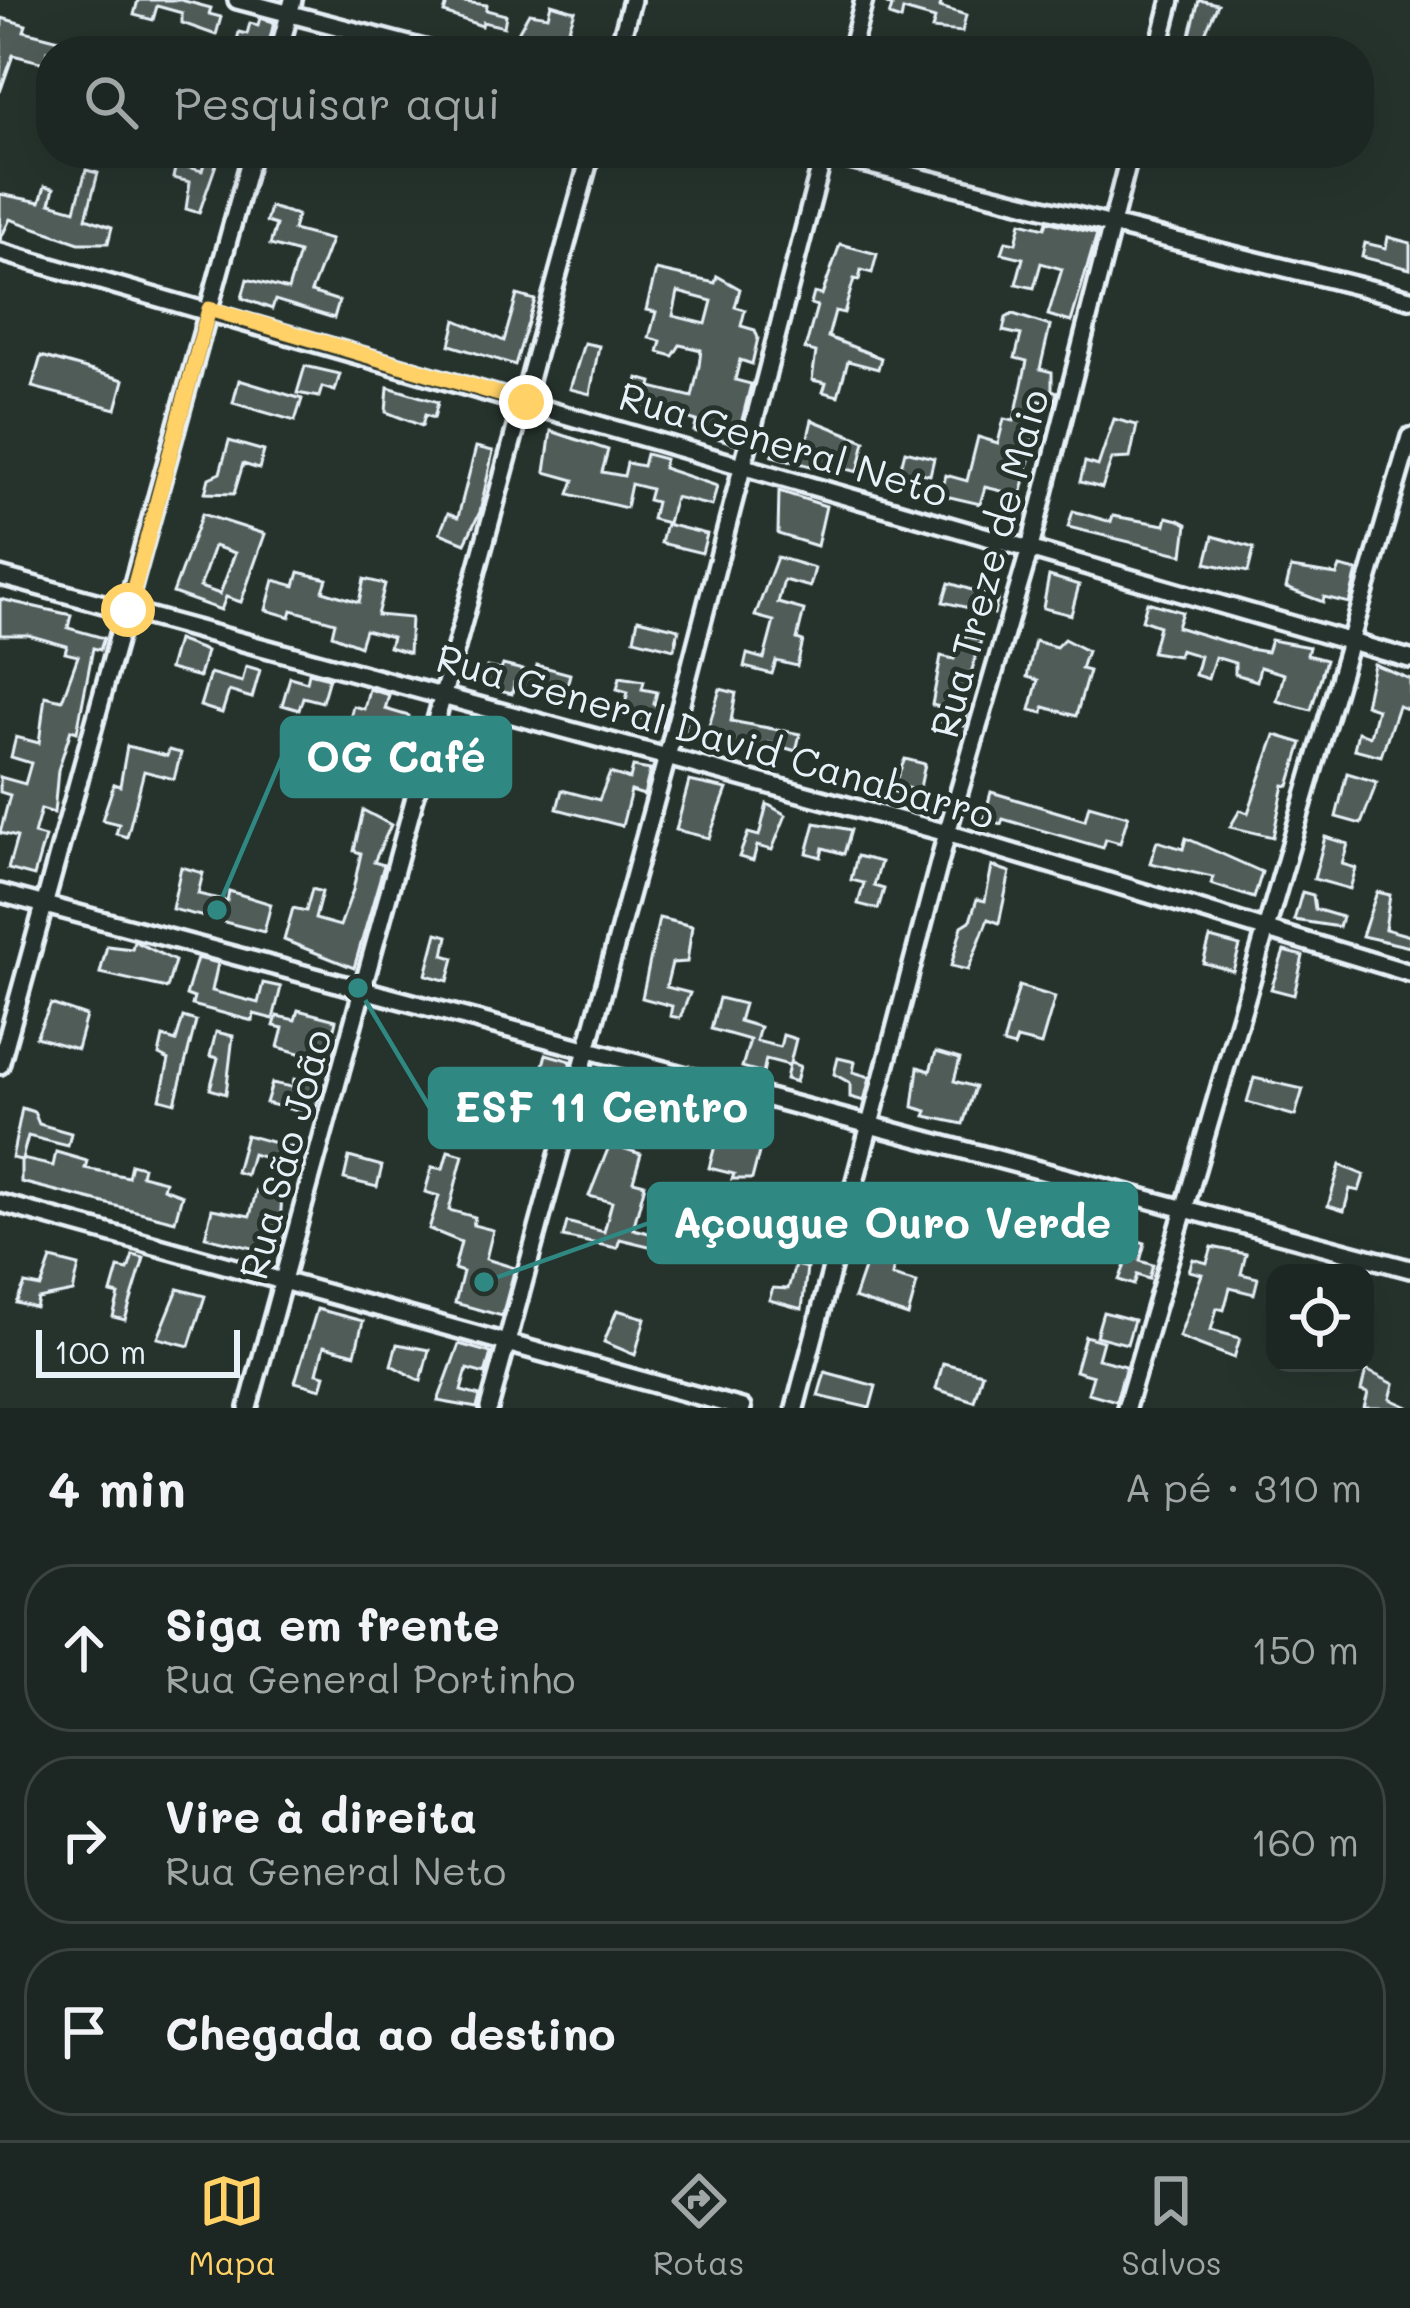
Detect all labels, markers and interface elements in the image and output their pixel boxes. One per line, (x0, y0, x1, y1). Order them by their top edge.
search box (36, 36, 1374, 168)
icon: search (78, 69, 144, 135)
text: Pesquisar aqui (174, 73, 501, 131)
street label: Rua General Neto (613, 369, 955, 517)
route end (499, 375, 553, 429)
street label: Rua Treze de Maio (917, 383, 1059, 743)
route start (101, 583, 155, 637)
street label: Rua General David Canabarro (431, 631, 1001, 839)
callout: OG Café (282, 718, 510, 796)
text: OG Café (306, 728, 486, 783)
street label: Rua São João (226, 1023, 342, 1285)
callout: ESF 11 Centro (430, 1069, 772, 1147)
text: ESF 11 Centro (454, 1078, 748, 1133)
callout: Açougue Ouro Verde (649, 1184, 1136, 1262)
text: Açougue Ouro Verde (673, 1194, 1111, 1249)
map controls (1266, 1264, 1374, 1372)
button: locate (1266, 1264, 1374, 1372)
scale bar (36, 1324, 240, 1377)
text: 100 m (54, 1329, 146, 1372)
text: 4 min (48, 1453, 186, 1520)
text: A pé · 310 m (1124, 1461, 1362, 1512)
text: Siga em frente (165, 1594, 500, 1652)
icon: ahead (51, 1615, 117, 1681)
text: 150 m (1251, 1623, 1359, 1674)
text: Rua General Portinho (165, 1652, 575, 1703)
text: Vire à direita (165, 1786, 477, 1844)
icon: right (51, 1807, 117, 1873)
text: 160 m (1250, 1815, 1359, 1866)
text: Rua General Neto (165, 1844, 506, 1895)
icon: arrive (51, 1999, 117, 2065)
text: Chegada ao destino (165, 2003, 616, 2061)
tab: Mapa (188, 2168, 276, 2283)
tab: Rotas (653, 2168, 745, 2283)
tab: Salvos (1121, 2168, 1222, 2283)

